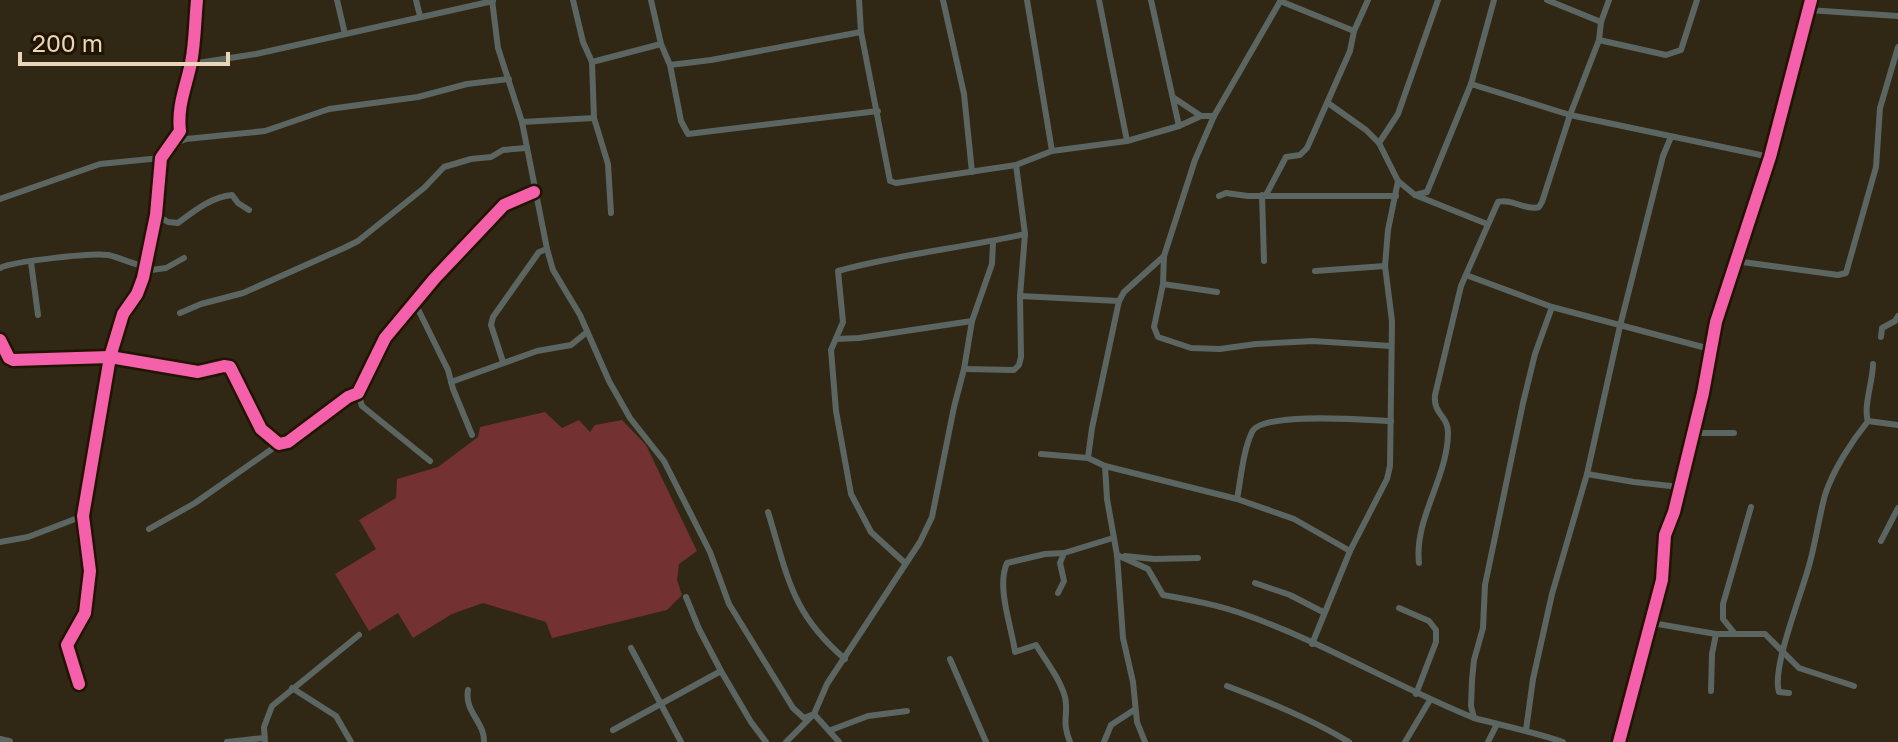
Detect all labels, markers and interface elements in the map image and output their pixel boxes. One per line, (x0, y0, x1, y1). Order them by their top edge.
scale bar (20, 16, 228, 66)
text: 200 m (32, 28, 103, 57)

